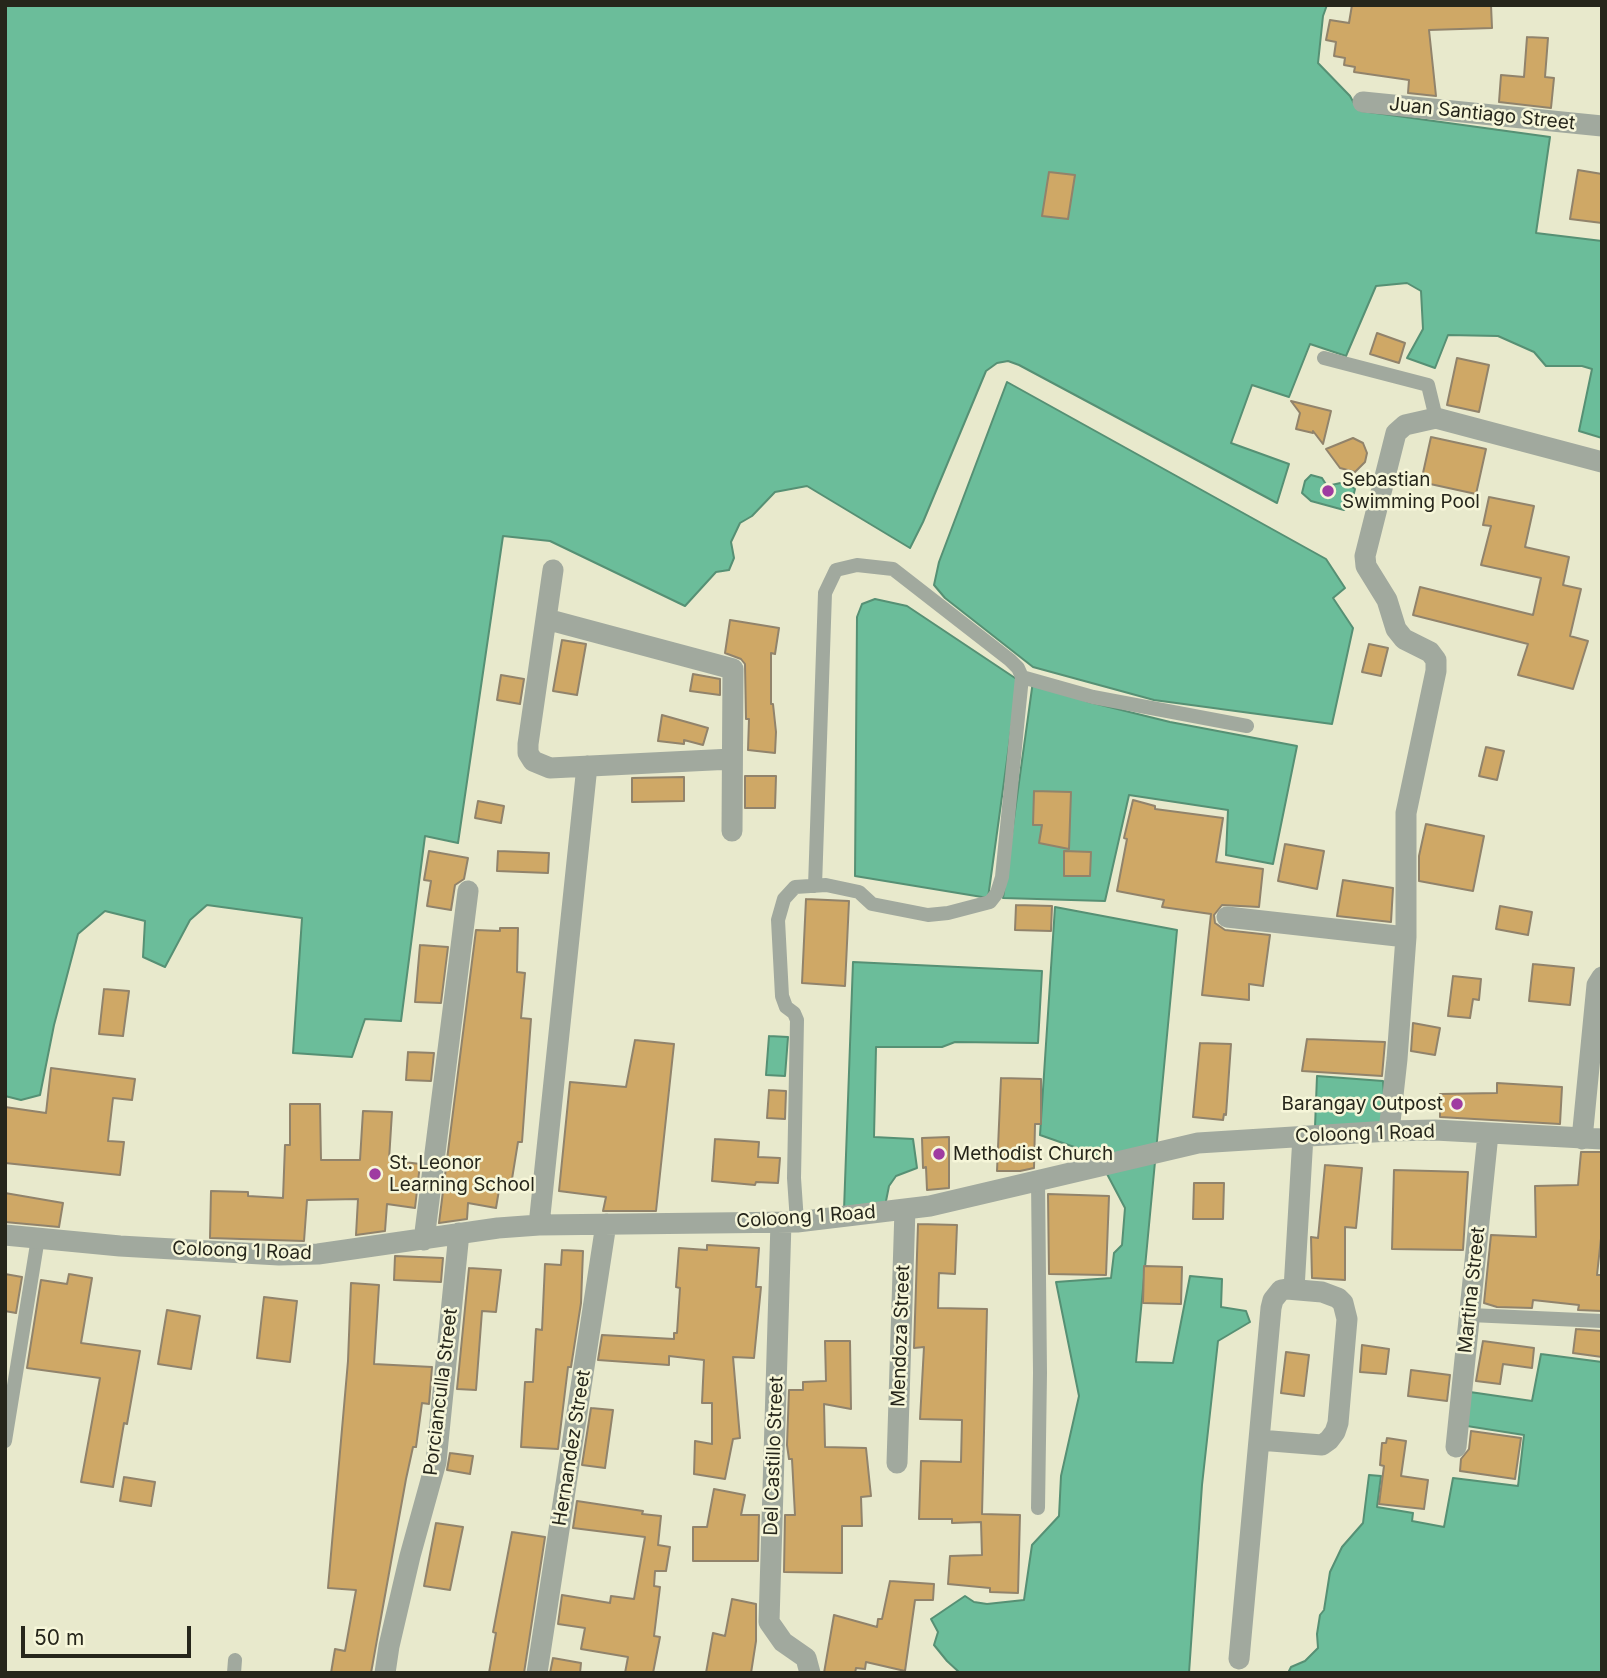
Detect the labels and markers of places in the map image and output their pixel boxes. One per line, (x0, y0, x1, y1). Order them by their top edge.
place label: Sebastian Swimming Pool (1342, 469, 1480, 513)
marker: Sebastian Swimming Pool (1320, 483, 1336, 499)
place label: Barangay Outpost (1282, 1093, 1443, 1115)
marker: Barangay Outpost (1449, 1096, 1465, 1112)
place label: Methodist Church (953, 1143, 1113, 1165)
marker: Methodist Church (931, 1146, 947, 1162)
place label: St. Leonor Learning School (389, 1152, 535, 1196)
marker: St. Leonor Learning School (367, 1166, 383, 1182)

